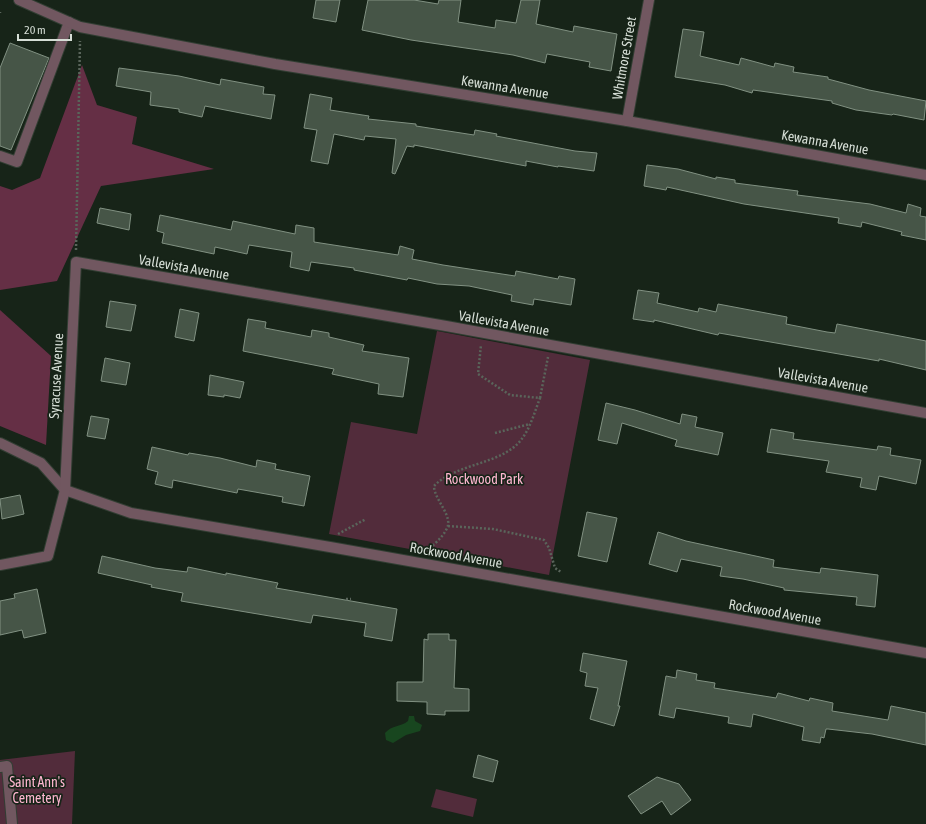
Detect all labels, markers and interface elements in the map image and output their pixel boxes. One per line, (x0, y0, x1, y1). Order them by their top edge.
street label: Whitmore Street (609, 15, 639, 101)
scale bar (18, 16, 71, 42)
text: 20 m (24, 23, 46, 37)
street label: Kewanna Avenue (460, 72, 550, 102)
street label: Kewanna Avenue (780, 126, 870, 158)
street label: Vallevista Avenue (138, 251, 230, 283)
street label: Vallevista Avenue (458, 307, 550, 339)
street label: Syracuse Avenue (46, 333, 66, 419)
street label: Vallevista Avenue (777, 364, 869, 396)
park label: Rockwood Park (445, 471, 523, 487)
street label: Rockwood Avenue (409, 539, 503, 571)
street label: Rockwood Avenue (728, 596, 822, 628)
park label: Saint Ann's Cemetery (9, 774, 65, 806)

